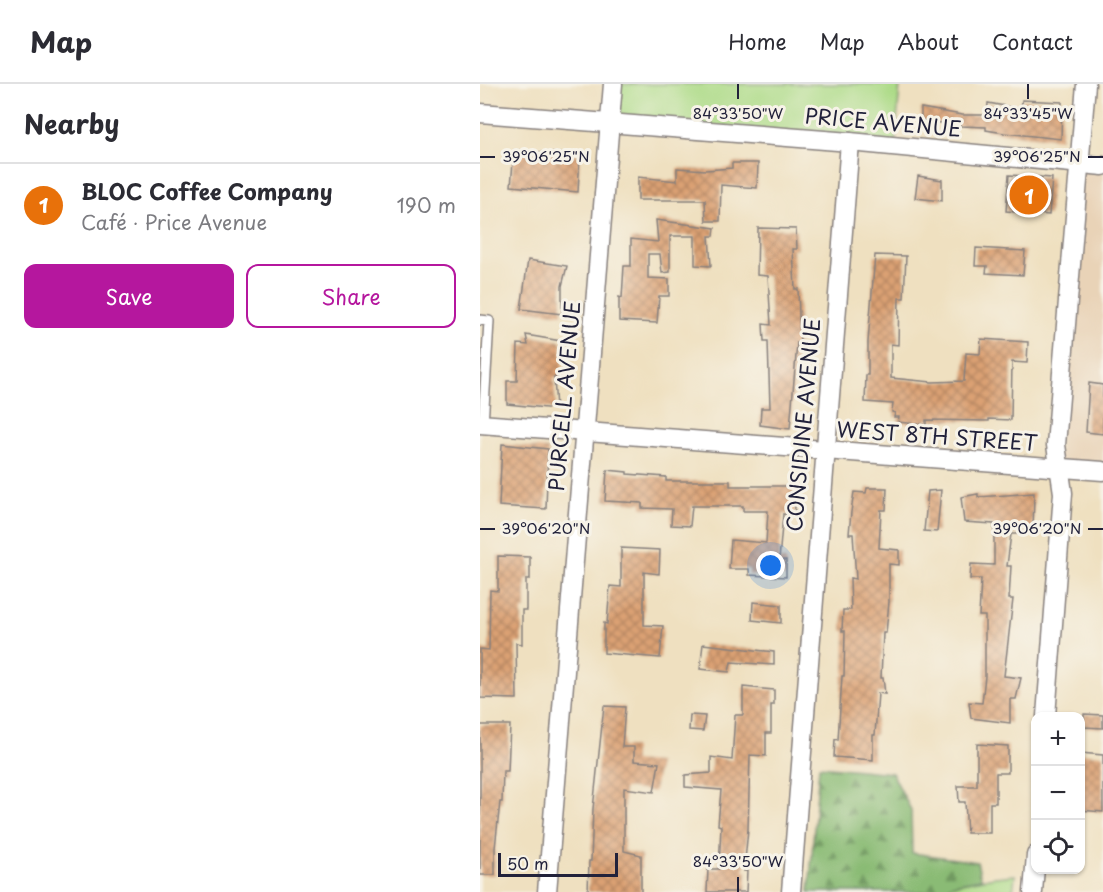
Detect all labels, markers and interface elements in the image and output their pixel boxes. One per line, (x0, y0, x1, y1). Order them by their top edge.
text: Map (30, 20, 92, 63)
text: Home (728, 25, 787, 57)
text: Map (820, 25, 865, 57)
text: About (898, 25, 959, 57)
text: Contact (992, 25, 1073, 57)
street label: PRICE AVENUE (804, 98, 963, 144)
text: 84°33'50"W (693, 101, 784, 124)
text: 84°33'45"W (983, 101, 1073, 124)
text: Nearby (24, 104, 119, 143)
text: 39°06'25"N (502, 144, 590, 167)
text: 39°06'25"N (993, 144, 1081, 167)
pin: 1 (1010, 172, 1048, 218)
text: BLOC Coffee Company (81, 174, 333, 207)
text: 1 (39, 190, 48, 220)
text: 190 m (397, 190, 456, 220)
text: Café · Price Avenue (81, 207, 267, 237)
button: Save (24, 264, 234, 328)
button: Share (246, 264, 456, 328)
street label: PURCELL AVENUE (539, 299, 587, 492)
street label: CONSIDINE AVENUE (777, 317, 827, 533)
street label: WEST 8TH STREET (836, 412, 1039, 458)
text: 39°06'20"N (502, 516, 590, 539)
text: 39°06'20"N (993, 516, 1081, 539)
your location (756, 551, 785, 580)
map controls (1031, 712, 1085, 874)
button: + (1031, 712, 1085, 766)
button: − (1031, 766, 1085, 820)
button: locate (1031, 820, 1085, 874)
text: 84°33'50"W (693, 849, 784, 872)
scale bar (498, 850, 618, 878)
text: 50 m (507, 851, 548, 875)

